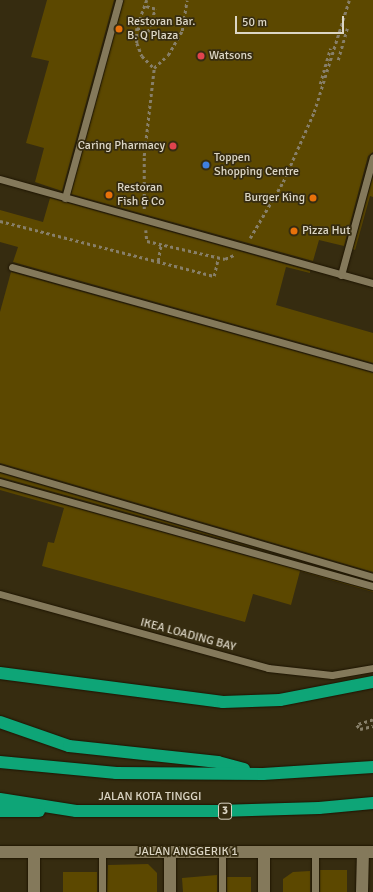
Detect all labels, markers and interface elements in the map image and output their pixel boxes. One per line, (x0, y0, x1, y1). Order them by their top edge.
scale bar (237, 8, 346, 34)
place label: Restoran Bar. B. Q Plaza (127, 15, 195, 43)
text: 50 m (242, 15, 267, 30)
marker: Restoran Bar. B. Q Plaza (114, 24, 124, 34)
place label: Watsons (209, 49, 252, 63)
marker: Watsons (196, 51, 206, 61)
place label: Caring Pharmacy (78, 139, 165, 153)
marker: Caring Pharmacy (168, 141, 178, 151)
place label: Toppen Shopping Centre (214, 151, 299, 179)
marker: Toppen Shopping Centre (201, 160, 211, 170)
place label: Restoran Fish & Co (117, 181, 164, 209)
marker: Restoran Fish & Co (104, 190, 114, 200)
place label: Burger King (244, 191, 305, 205)
marker: Burger King (308, 193, 318, 203)
place label: Pizza Hut (302, 224, 350, 238)
marker: Pizza Hut (289, 226, 299, 236)
street label: IKEA LOADING BAY (139, 615, 237, 655)
street label: JALAN KOTA TINGGI (98, 790, 202, 804)
road number: 3 (218, 802, 232, 820)
street label: JALAN ANGGERIK 1 (136, 845, 238, 859)

